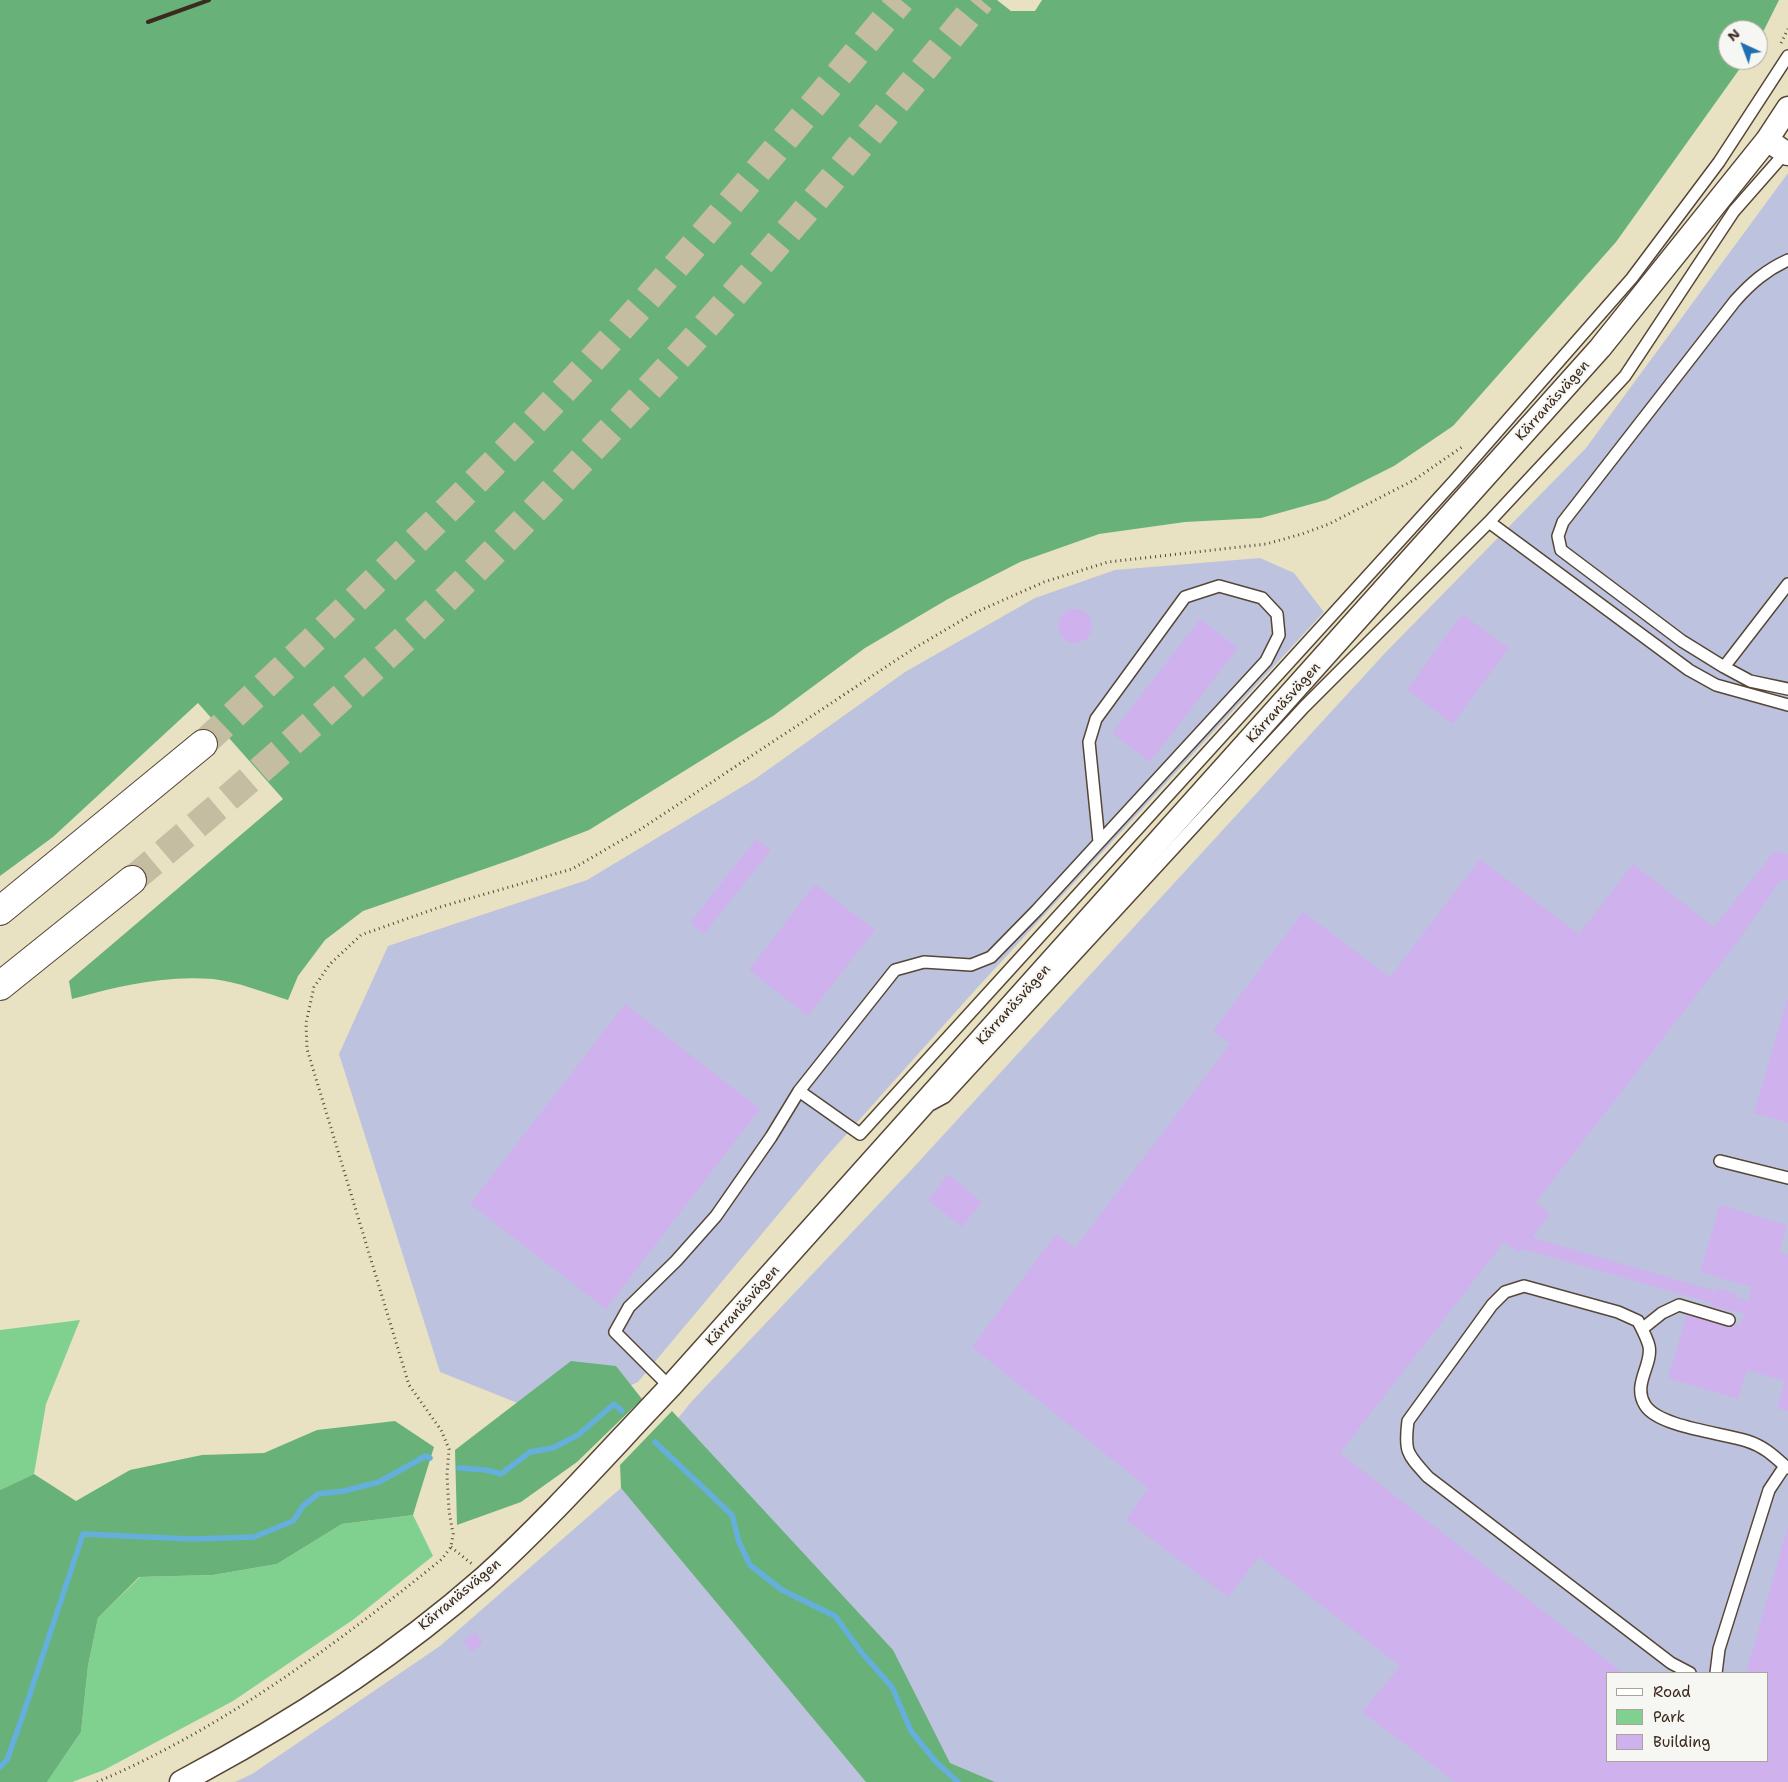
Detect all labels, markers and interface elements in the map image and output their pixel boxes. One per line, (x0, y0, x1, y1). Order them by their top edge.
north arrow (1718, 20, 1768, 70)
text: N (1723, 24, 1744, 45)
street label: Kärranäsvägen (1513, 357, 1593, 445)
street label: Kärranäsvägen (1244, 659, 1324, 747)
street label: Kärranäsvägen (974, 961, 1054, 1049)
street label: Kärranäsvägen (703, 1262, 783, 1350)
street label: Kärranäsvägen (415, 1556, 505, 1634)
legend (1606, 1672, 1768, 1762)
text: Road (1653, 1682, 1691, 1702)
text: Park (1653, 1707, 1685, 1727)
text: Building (1653, 1732, 1710, 1752)

